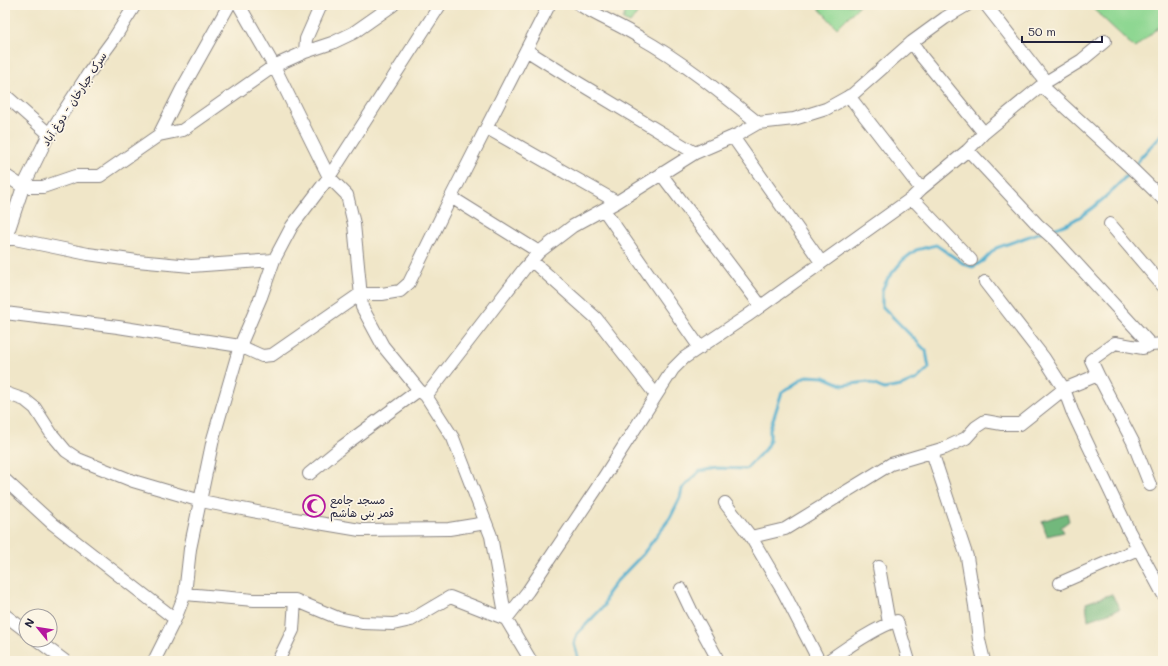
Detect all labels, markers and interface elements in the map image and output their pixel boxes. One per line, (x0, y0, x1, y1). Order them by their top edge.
scale bar (1022, 18, 1102, 44)
text: 50 m (1028, 23, 1056, 39)
street label: سرک جبارخان - دوغ آباد (38, 49, 111, 150)
place label: مسجد جامع قمر بنی هاشم (330, 492, 394, 522)
mosque icon: مسجد جامع قمر بنی هاشم (301, 493, 327, 519)
north arrow (18, 608, 58, 648)
text: N (20, 615, 37, 630)

